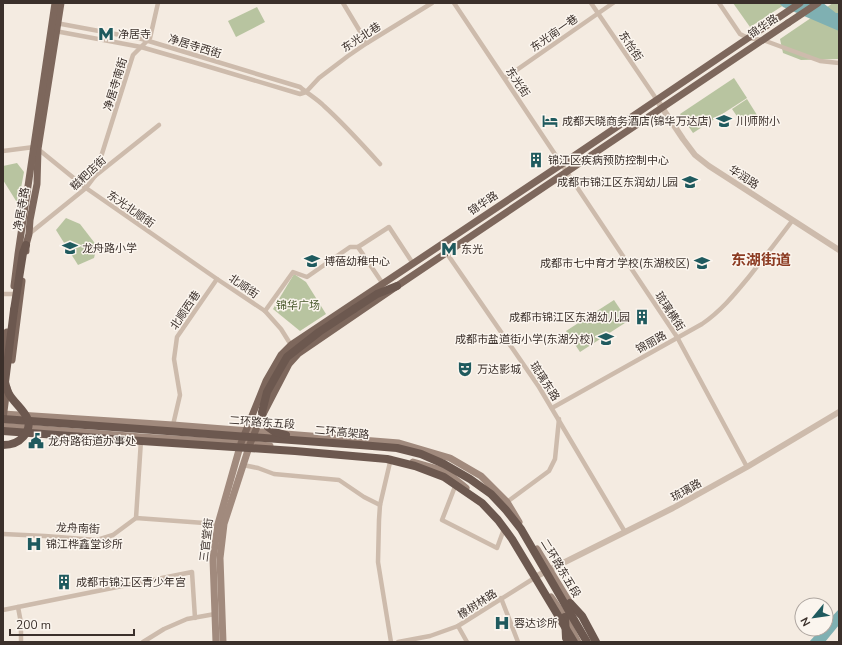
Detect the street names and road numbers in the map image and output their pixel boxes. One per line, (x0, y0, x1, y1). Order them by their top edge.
street label: 东光南一巷 (527, 11, 581, 55)
street label: 锦华路 (745, 11, 781, 42)
street label: 东光北巷 (339, 19, 384, 56)
street label: 东怡街 (615, 28, 646, 64)
street label: 净居寺西街 (166, 31, 223, 62)
street label: 净居寺南街 (100, 56, 131, 113)
street label: 东光街 (502, 64, 533, 100)
street label: 糍粑店街 (67, 153, 110, 194)
street label: 华润路 (726, 162, 762, 193)
street label: 净居寺路 (10, 186, 33, 232)
street label: 东光北顺街 (104, 187, 158, 231)
street label: 锦华路 (465, 188, 501, 219)
street label: 北顺街 (226, 271, 262, 302)
street label: 北顺西巷 (167, 288, 204, 333)
street label: 琉璃横街 (651, 289, 688, 334)
street label: 锦丽路 (633, 328, 669, 357)
street label: 琉璃东路 (526, 359, 563, 404)
street label: 二环路东五段 (229, 413, 295, 432)
street label: 二环高架路 (314, 423, 370, 442)
street label: 琉璃路 (668, 476, 704, 505)
street label: 三官堂街 (196, 517, 217, 563)
street label: 龙舟南街 (56, 520, 100, 537)
street label: 二环路东五段 (537, 536, 584, 600)
street label: 橡树林路 (455, 586, 500, 623)

